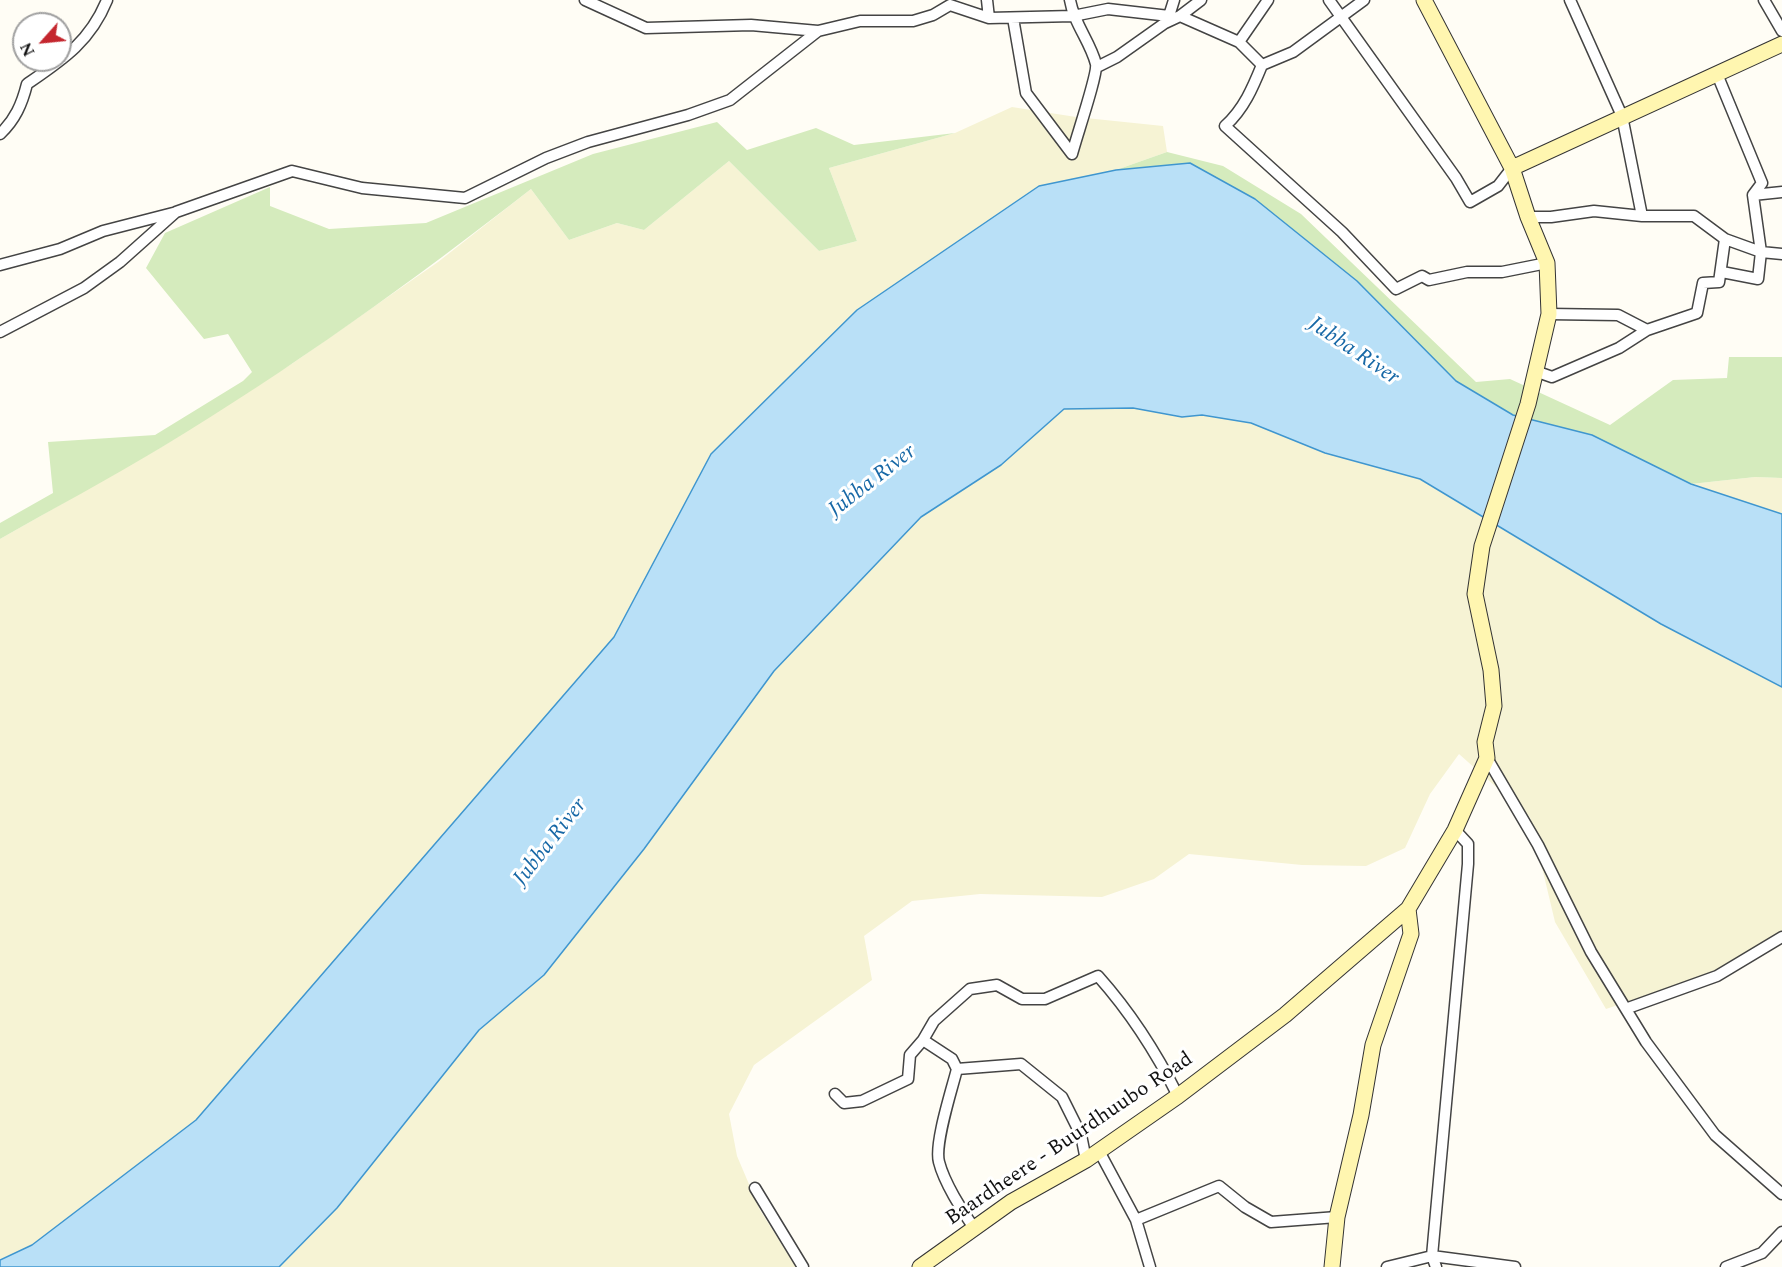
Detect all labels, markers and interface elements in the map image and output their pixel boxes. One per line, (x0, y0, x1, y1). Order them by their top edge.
north arrow (12, 12, 72, 72)
text: N (14, 38, 41, 61)
water label: Jubba River (1303, 312, 1403, 392)
water label: Jubba River (824, 440, 922, 524)
water label: Jubba River (509, 794, 593, 892)
street label: Baardheere - Buurdhuubo Road (942, 1048, 1198, 1232)

